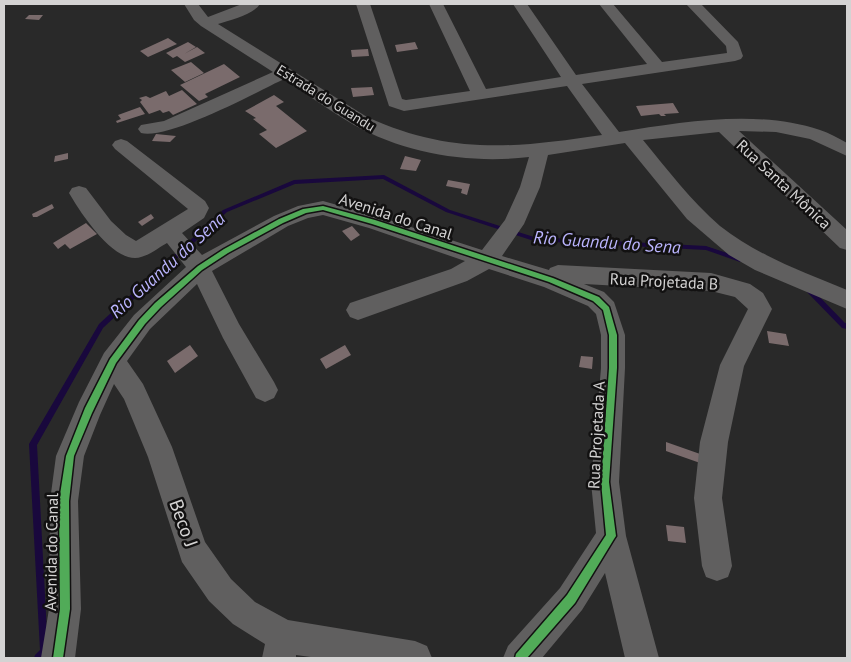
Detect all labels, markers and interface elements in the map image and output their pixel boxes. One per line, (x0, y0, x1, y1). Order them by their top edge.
street label: Estrada do Guandu (273, 61, 379, 135)
street label: Rua Santa Mônica (732, 135, 836, 233)
street label: Avenida do Canal (337, 188, 455, 244)
water label: Rio Guandu do Sena (104, 207, 230, 323)
water label: Rio Guandu do Sena (532, 225, 682, 259)
street label: Rua Projetada B (609, 268, 719, 294)
street label: Rua Projetada A (583, 380, 609, 489)
street label: Avenida do Canal (40, 493, 62, 611)
street label: Beco J (164, 496, 204, 550)

